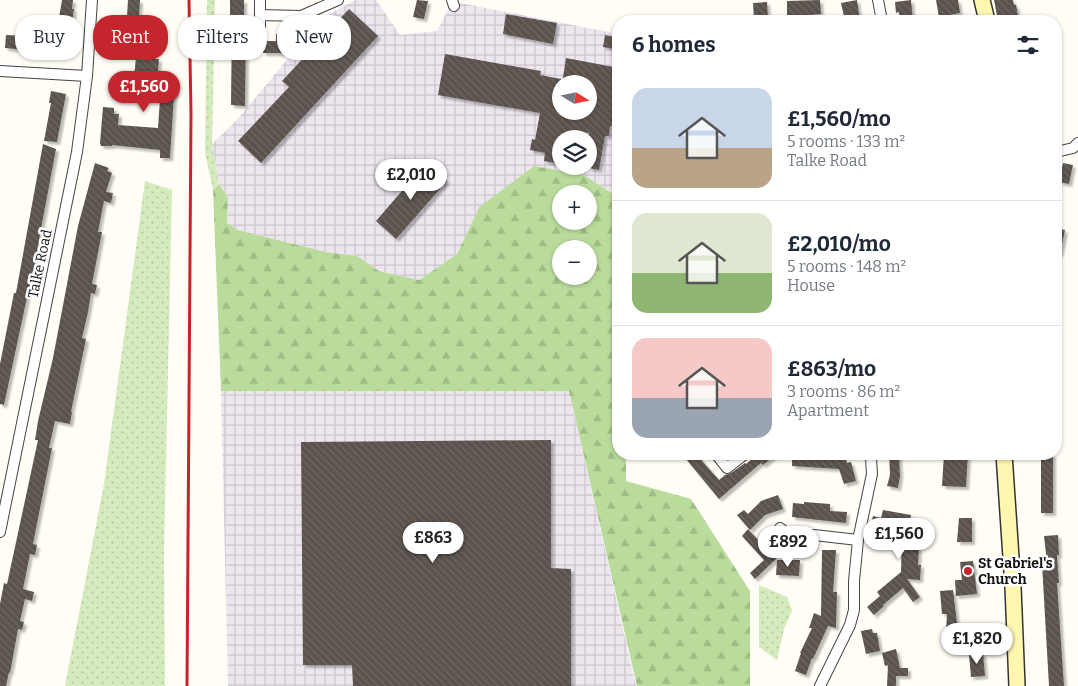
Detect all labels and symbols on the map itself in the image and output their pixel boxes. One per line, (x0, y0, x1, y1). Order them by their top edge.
pin: £1,560 (103, 70, 185, 113)
north arrow (552, 75, 598, 120)
pin: £2,010 (370, 158, 452, 201)
street label: Talke Road (24, 228, 56, 300)
pin: £1,560 (858, 518, 940, 560)
pin: £863 (403, 522, 463, 564)
pin: £892 (758, 526, 818, 568)
place label: St Gabriel's Church (978, 555, 1053, 588)
marker: St Gabriel's Church (962, 565, 974, 577)
pin: £1,820 (936, 622, 1018, 665)

